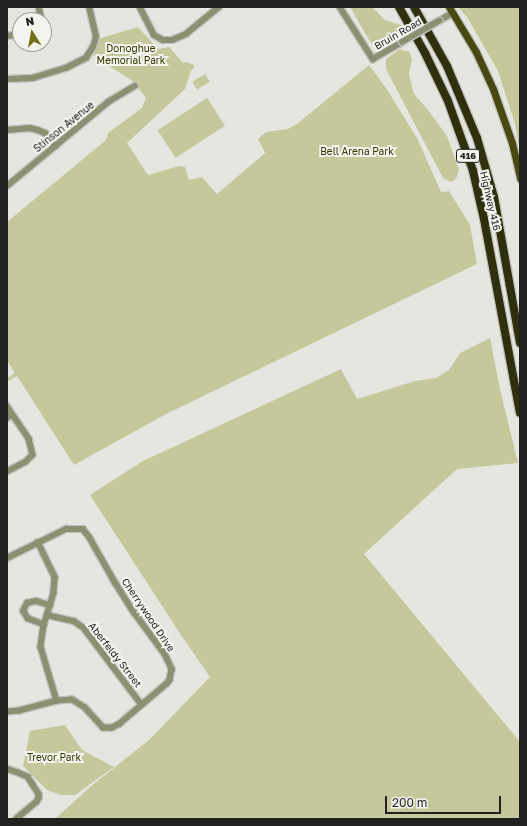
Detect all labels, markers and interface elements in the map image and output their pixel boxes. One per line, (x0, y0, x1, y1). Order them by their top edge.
north arrow (12, 12, 52, 52)
text: N (24, 14, 35, 28)
street label: Bruin Road (372, 16, 424, 52)
park label: Donoghue Memorial Park (97, 42, 165, 66)
street label: Stinson Avenue (31, 99, 97, 155)
park label: Bell Arena Park (320, 146, 394, 158)
road number: 416 (456, 149, 480, 163)
street label: Highway 416 (477, 170, 503, 232)
street label: Cherrywood Drive (119, 576, 177, 654)
street label: Aberfeldy Street (86, 620, 144, 690)
park label: Trevor Park (27, 752, 81, 764)
scale bar (387, 788, 503, 814)
text: 200 m (392, 795, 427, 810)

